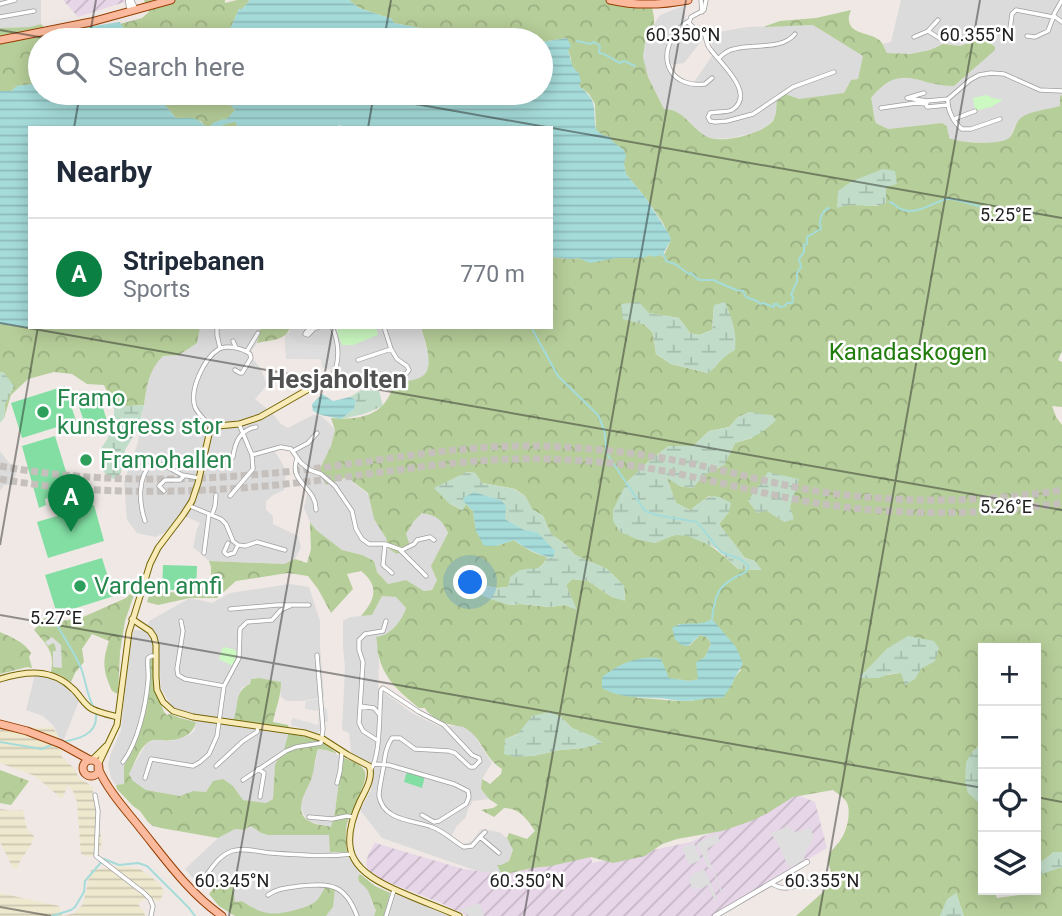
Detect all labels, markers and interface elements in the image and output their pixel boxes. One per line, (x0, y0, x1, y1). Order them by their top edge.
text: 60.350°N (646, 24, 720, 45)
text: 60.355°N (940, 24, 1014, 45)
search box (28, 28, 553, 105)
icon: search (52, 48, 90, 86)
text: Search here (108, 52, 245, 82)
text: Nearby (56, 154, 152, 189)
text: 5.25°E (980, 204, 1032, 225)
text: Stripebanen (123, 246, 265, 276)
text: A (71, 261, 87, 288)
text: 770 m (460, 261, 525, 288)
text: Sports (123, 276, 190, 303)
park label: Kanadaskogen (829, 338, 987, 366)
district label: Hesjaholten (267, 364, 407, 394)
place label: Framo kunstgress stor (57, 384, 223, 440)
marker: Framo kunstgress stor (35, 404, 51, 420)
place label: Framohallen (100, 446, 232, 474)
marker: Framohallen (78, 452, 94, 468)
pin: A (48, 474, 94, 532)
text: 5.26°E (980, 496, 1032, 517)
your location (453, 565, 487, 599)
place label: Varden amfi (94, 572, 223, 600)
marker: Varden amfi (72, 578, 88, 594)
text: 5.27°E (30, 607, 82, 628)
map controls (978, 643, 1041, 895)
button: + (978, 643, 1041, 706)
button: − (978, 706, 1041, 769)
button: locate (978, 769, 1041, 832)
button: layers (978, 832, 1041, 895)
text: 60.345°N (195, 870, 269, 891)
text: 60.350°N (490, 870, 564, 891)
text: 60.355°N (785, 870, 859, 891)

